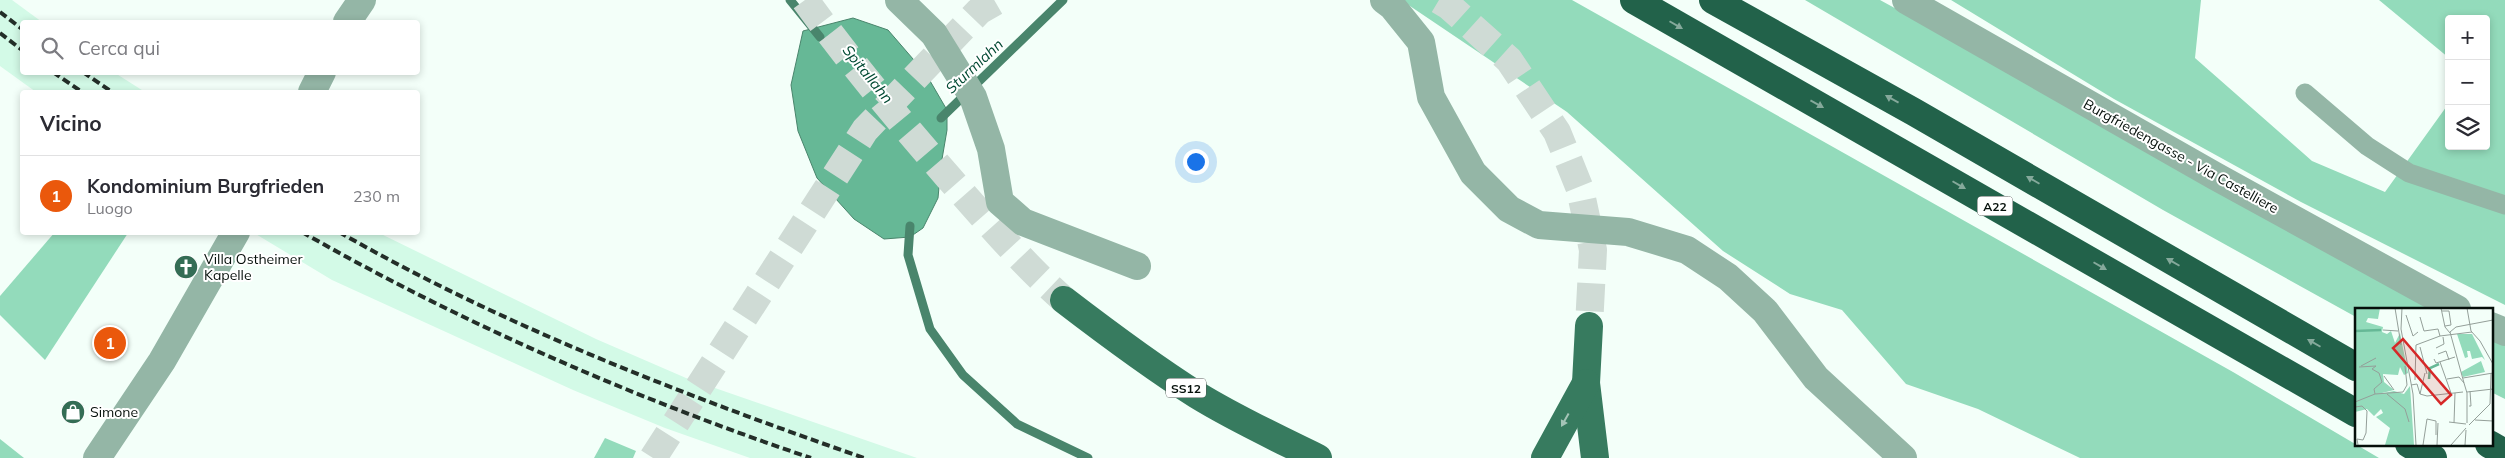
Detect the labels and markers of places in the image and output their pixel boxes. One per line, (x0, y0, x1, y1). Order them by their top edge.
place label: Villa Ostheimer Kapelle (204, 250, 303, 284)
church icon: Villa Ostheimer Kapelle (173, 254, 199, 280)
pin: 1 (94, 324, 126, 362)
shop icon: Simone (60, 399, 86, 425)
place label: Simone (90, 403, 138, 421)

